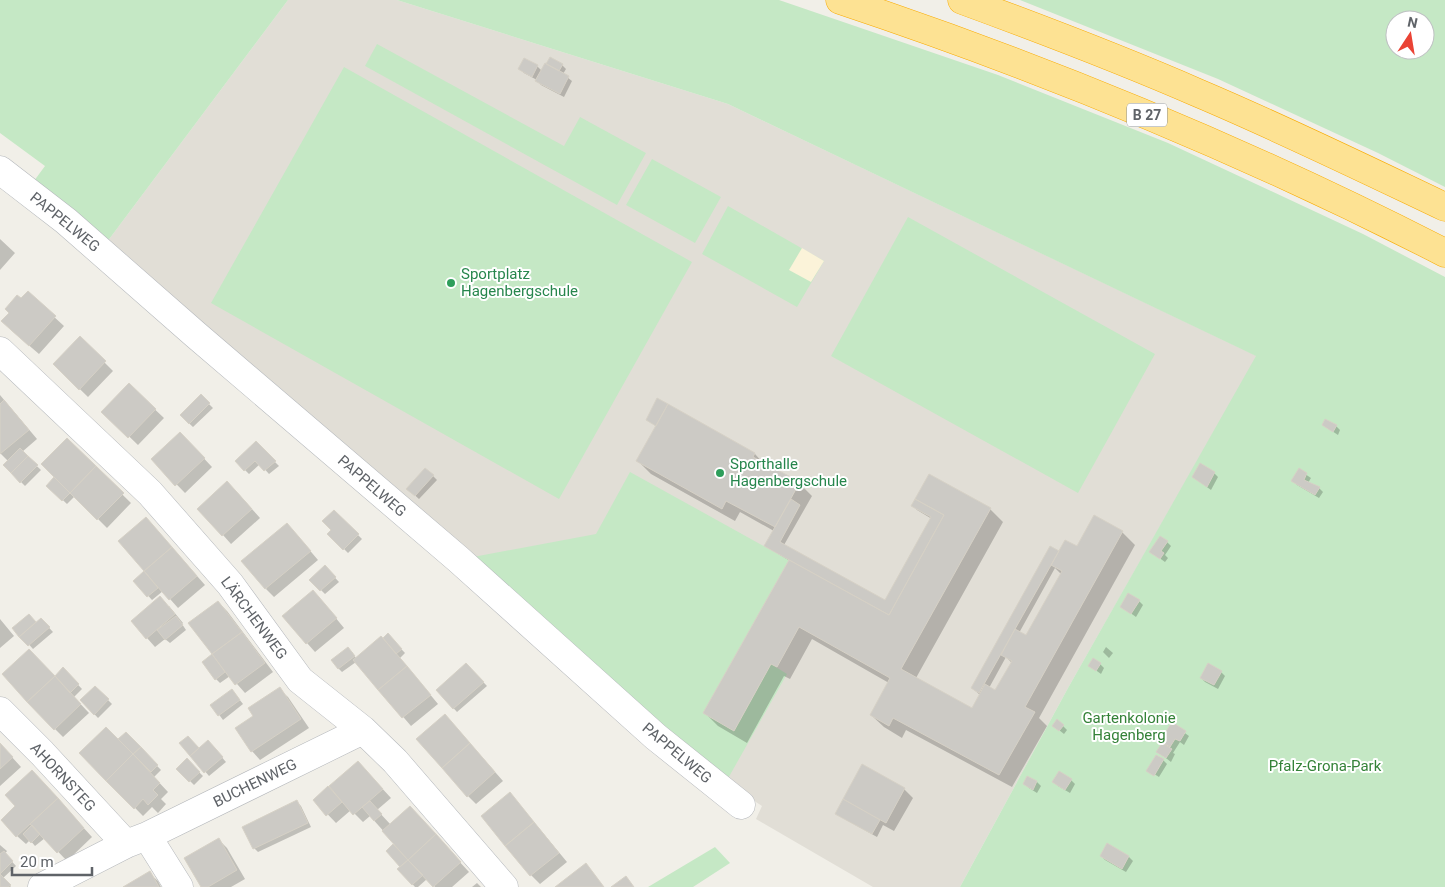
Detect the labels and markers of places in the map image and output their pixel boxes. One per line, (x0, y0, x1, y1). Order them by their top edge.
place label: Sportplatz Hagenbergschule (461, 265, 578, 300)
marker: Sportplatz Hagenbergschule (445, 277, 457, 289)
place label: Sporthalle Hagenbergschule (730, 455, 847, 490)
marker: Sporthalle Hagenbergschule (714, 467, 726, 479)

